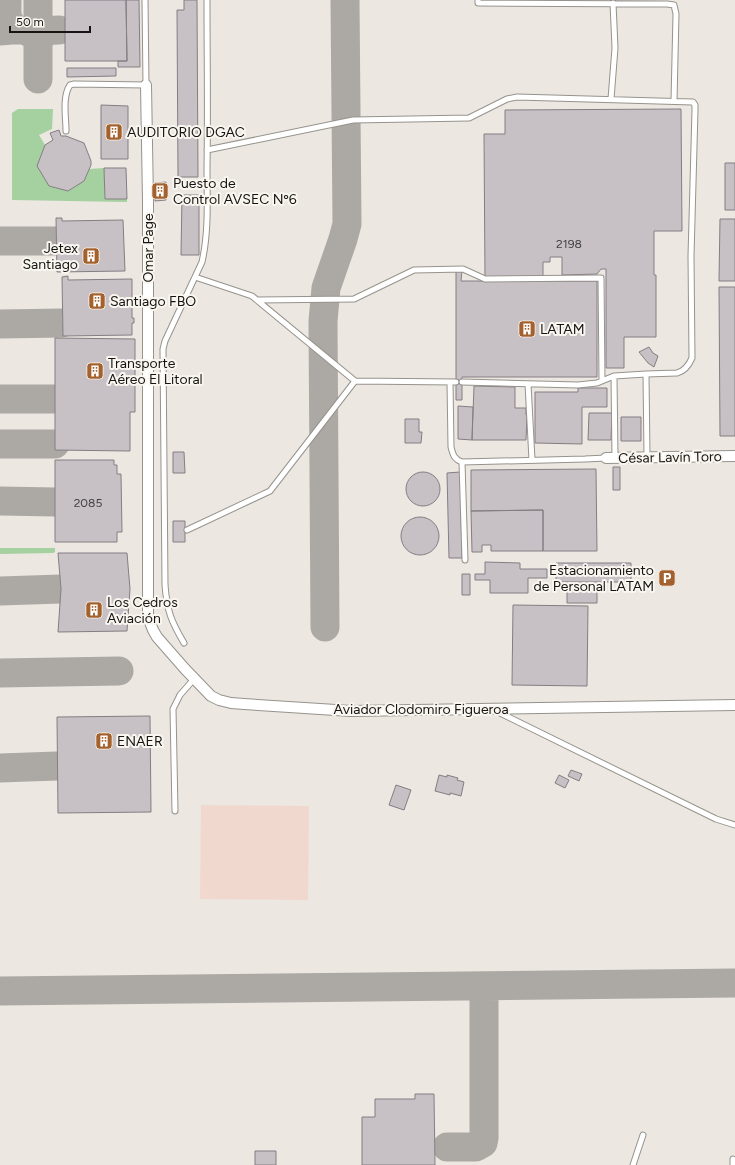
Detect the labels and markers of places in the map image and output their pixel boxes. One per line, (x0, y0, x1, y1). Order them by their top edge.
building icon: AUDITORIO DGAC (104, 122, 124, 142)
place label: AUDITORIO DGAC (127, 124, 245, 141)
place label: Puesto de Control AVSEC Nº6 (173, 175, 297, 208)
building icon: Puesto de Control AVSEC Nº6 (150, 181, 170, 201)
place label: Jetex Santiago (22, 240, 78, 273)
building icon: Jetex Santiago (81, 246, 101, 266)
building icon: Santiago FBO (87, 291, 107, 311)
place label: Santiago FBO (110, 293, 196, 310)
building icon: LATAM (517, 319, 537, 339)
place label: LATAM (540, 321, 585, 338)
place label: Transporte Aéreo El Litoral (108, 355, 203, 388)
building icon: Transporte Aéreo El Litoral (85, 361, 105, 381)
place label: Estacionamiento de Personal LATAM (534, 562, 654, 595)
parking icon: Estacionamiento de Personal LATAM (657, 568, 677, 588)
place label: Los Cedros Aviación (107, 594, 178, 627)
building icon: Los Cedros Aviación (84, 600, 104, 620)
building icon: ENAER (94, 731, 114, 751)
place label: ENAER (117, 733, 163, 750)

